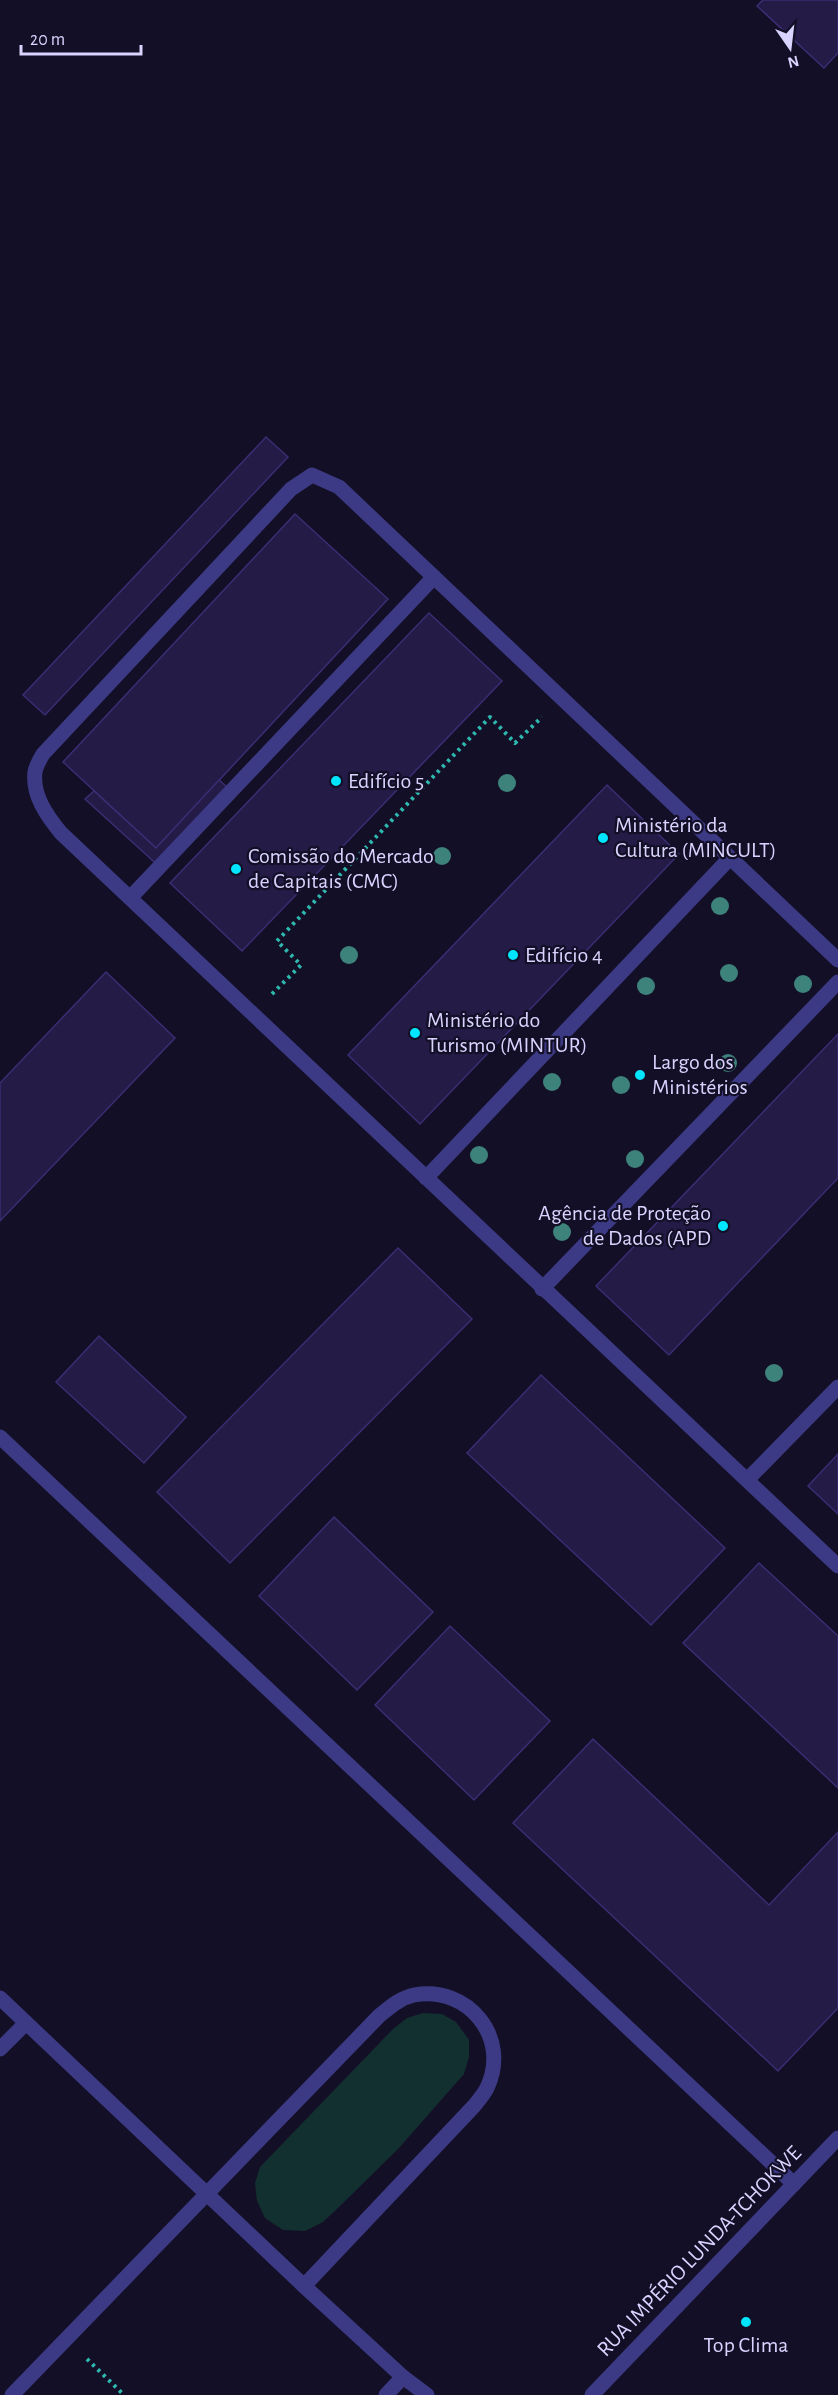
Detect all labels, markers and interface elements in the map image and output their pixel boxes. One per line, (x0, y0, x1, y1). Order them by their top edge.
scale bar (21, 18, 141, 56)
north arrow (760, 18, 820, 78)
text: 20 m (30, 31, 65, 49)
text: N (786, 52, 801, 71)
place label: Edifício 5 (348, 770, 424, 792)
marker: Edifício 5 (329, 774, 343, 788)
place label: Ministério da Cultura (MINCULT) (615, 814, 777, 861)
marker: Ministério da Cultura (MINCULT) (596, 831, 610, 845)
place label: Comissão do Mercado de Capitais (CMC) (248, 845, 434, 892)
marker: Comissão do Mercado de Capitais (CMC) (229, 862, 243, 876)
place label: Edifício 4 (525, 944, 603, 966)
marker: Edifício 4 (506, 948, 520, 962)
place label: Ministério do Turismo (MINTUR) (427, 1009, 588, 1056)
marker: Ministério do Turismo (MINTUR) (408, 1026, 422, 1040)
place label: Largo dos Ministérios (652, 1051, 748, 1098)
marker: Largo dos Ministérios (633, 1068, 647, 1082)
place label: Agência de Proteção de Dados (APD (538, 1202, 711, 1249)
marker: Agência de Proteção de Dados (APD (716, 1219, 730, 1233)
street label: RUA IMPÉRIO LUNDA-TCHOKWE (592, 2141, 806, 2360)
marker: Top Clima (739, 2315, 753, 2329)
place label: Top Clima (704, 2334, 788, 2356)

